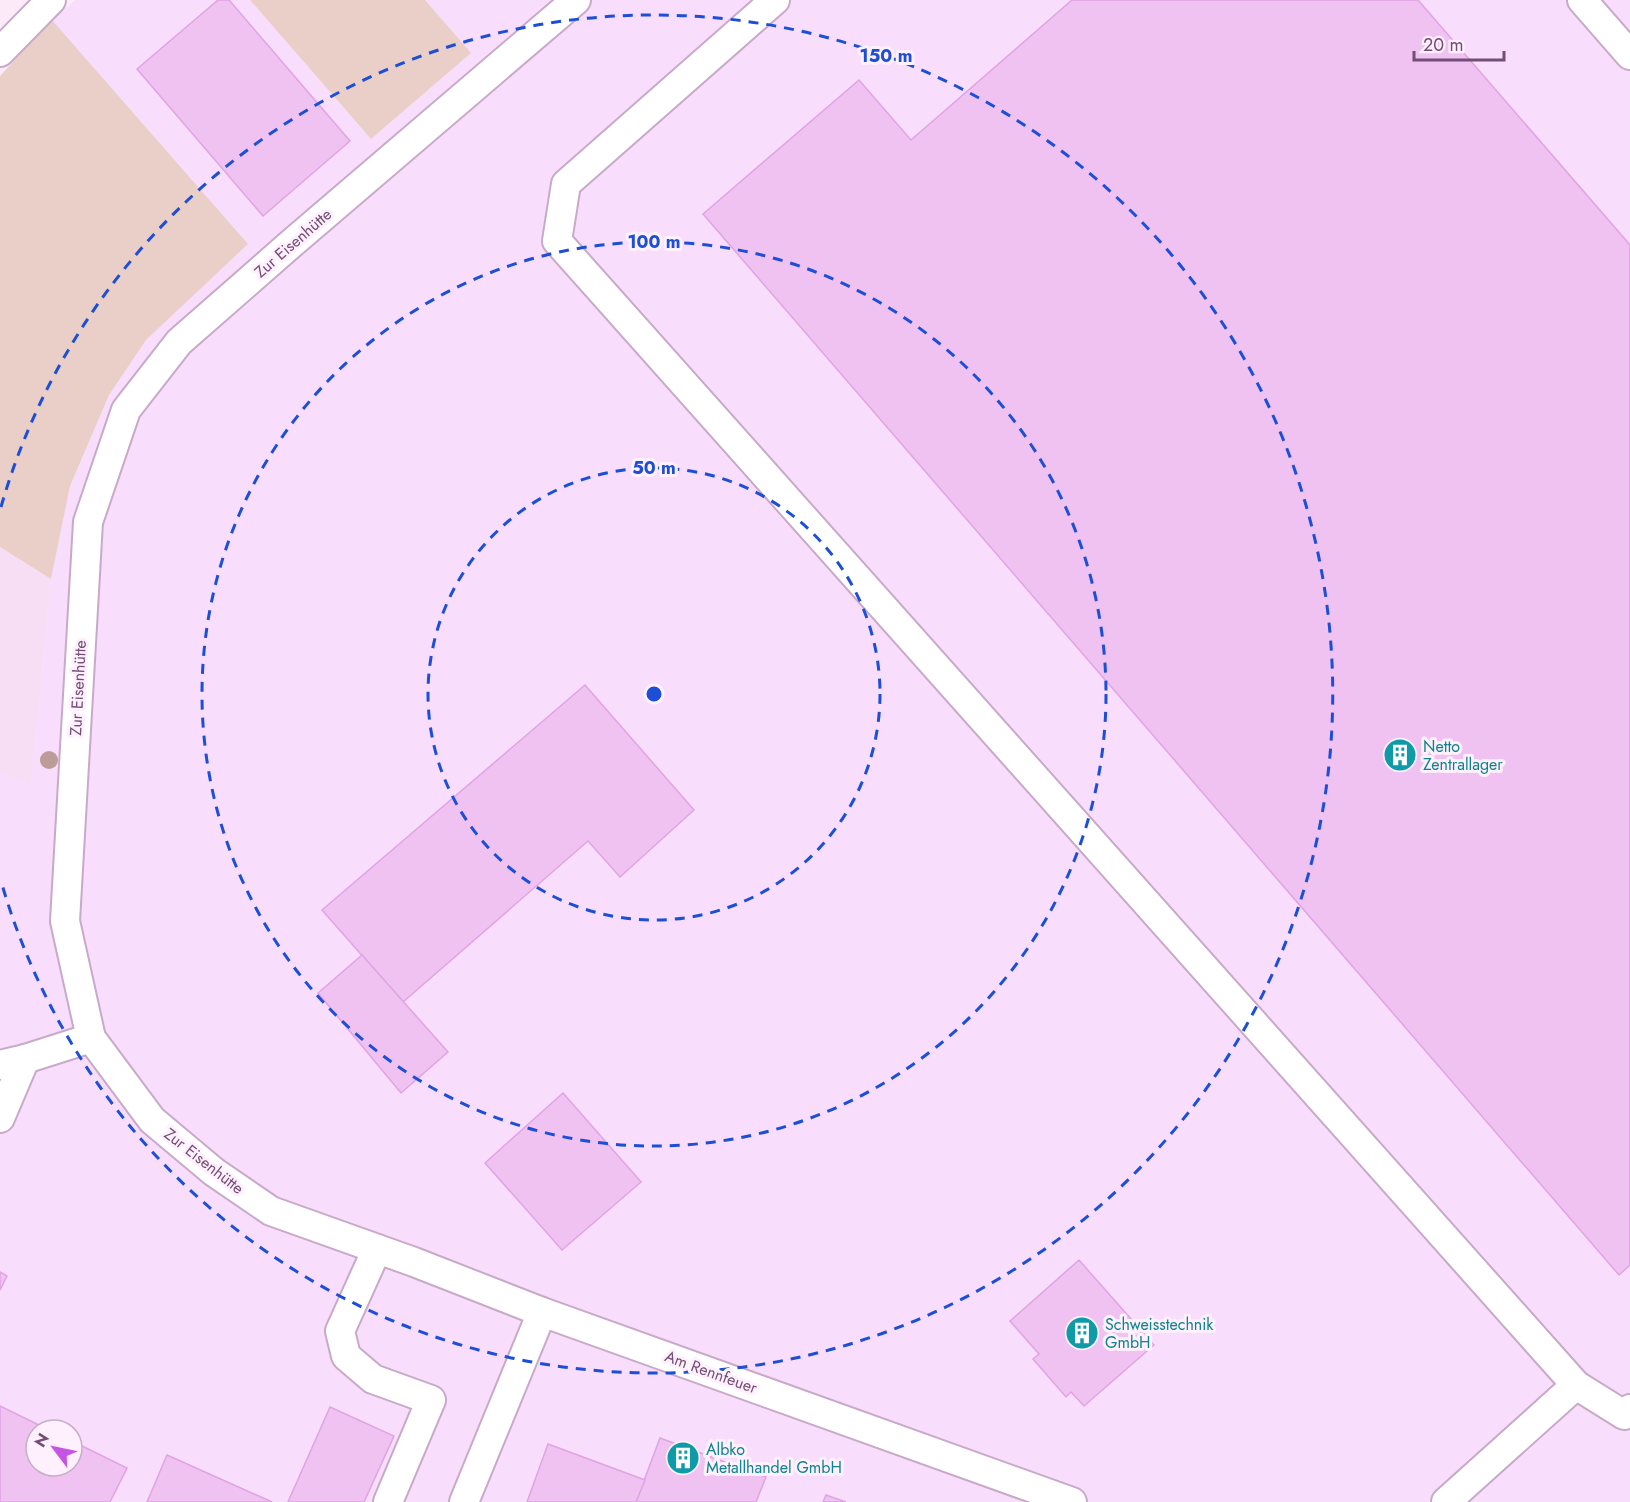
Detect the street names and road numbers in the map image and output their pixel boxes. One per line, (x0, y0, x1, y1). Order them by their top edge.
street label: Zur Eisenhütte (249, 203, 337, 283)
street label: Zur Eisenhütte (64, 640, 92, 736)
street label: Zur Eisenhütte (159, 1122, 249, 1200)
street label: Am Rennfeuer (662, 1345, 761, 1400)

